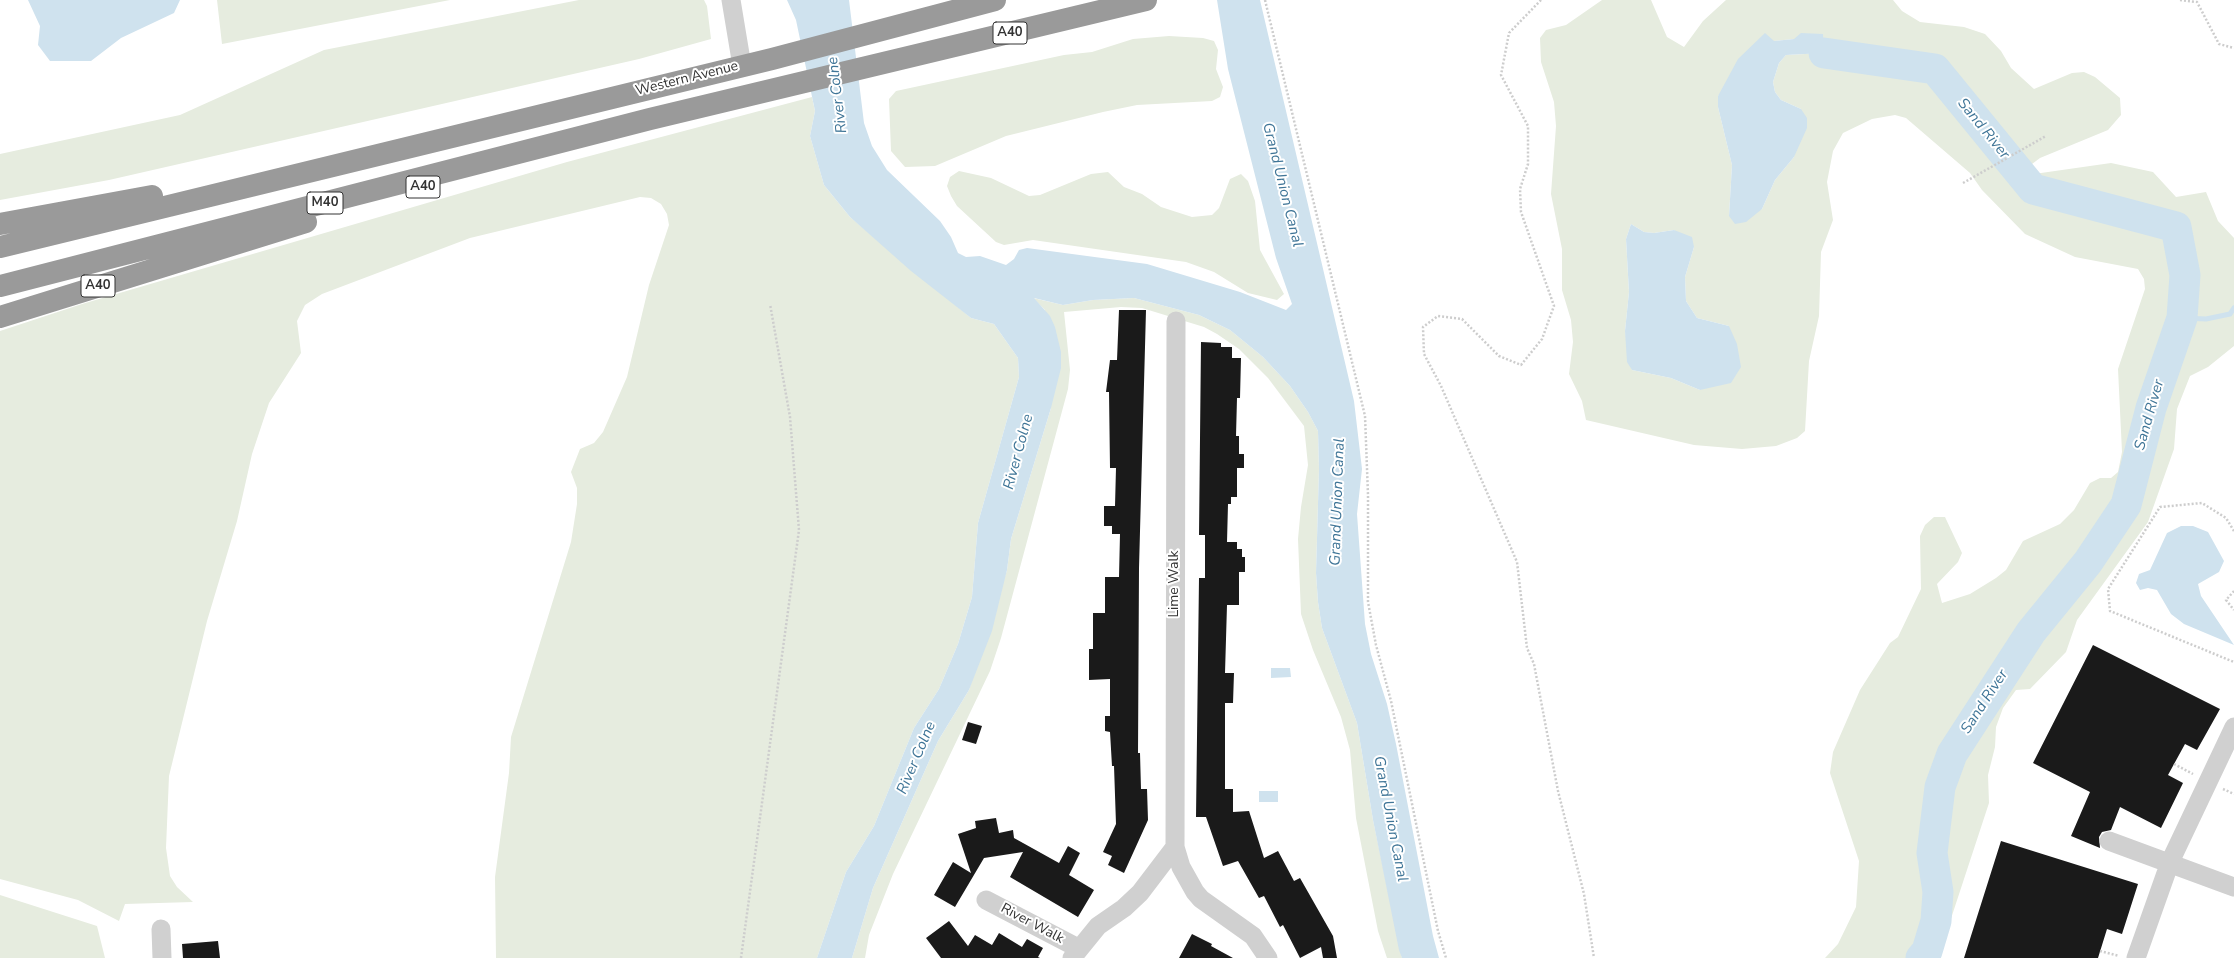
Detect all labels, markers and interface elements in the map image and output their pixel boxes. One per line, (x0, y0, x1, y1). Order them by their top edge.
road number: A40 (993, 22, 1027, 44)
water label: River Colne (824, 56, 852, 134)
street label: Western Avenue (634, 58, 740, 100)
water label: Sand River (1953, 95, 2013, 163)
water label: Grand Union Canal (1258, 121, 1306, 249)
road number: A40 (406, 176, 440, 198)
road number: M40 (307, 192, 343, 214)
road number: A40 (81, 275, 115, 297)
water label: Sand River (2131, 378, 2169, 452)
water label: River Colne (1000, 412, 1038, 492)
water label: Grand Union Canal (1327, 438, 1349, 566)
street label: Lime Walk (1167, 550, 1183, 618)
water label: Sand River (1958, 667, 2012, 737)
water label: River Colne (894, 719, 940, 797)
water label: Grand Union Canal (1369, 755, 1411, 883)
street label: River Walk (998, 900, 1066, 948)

